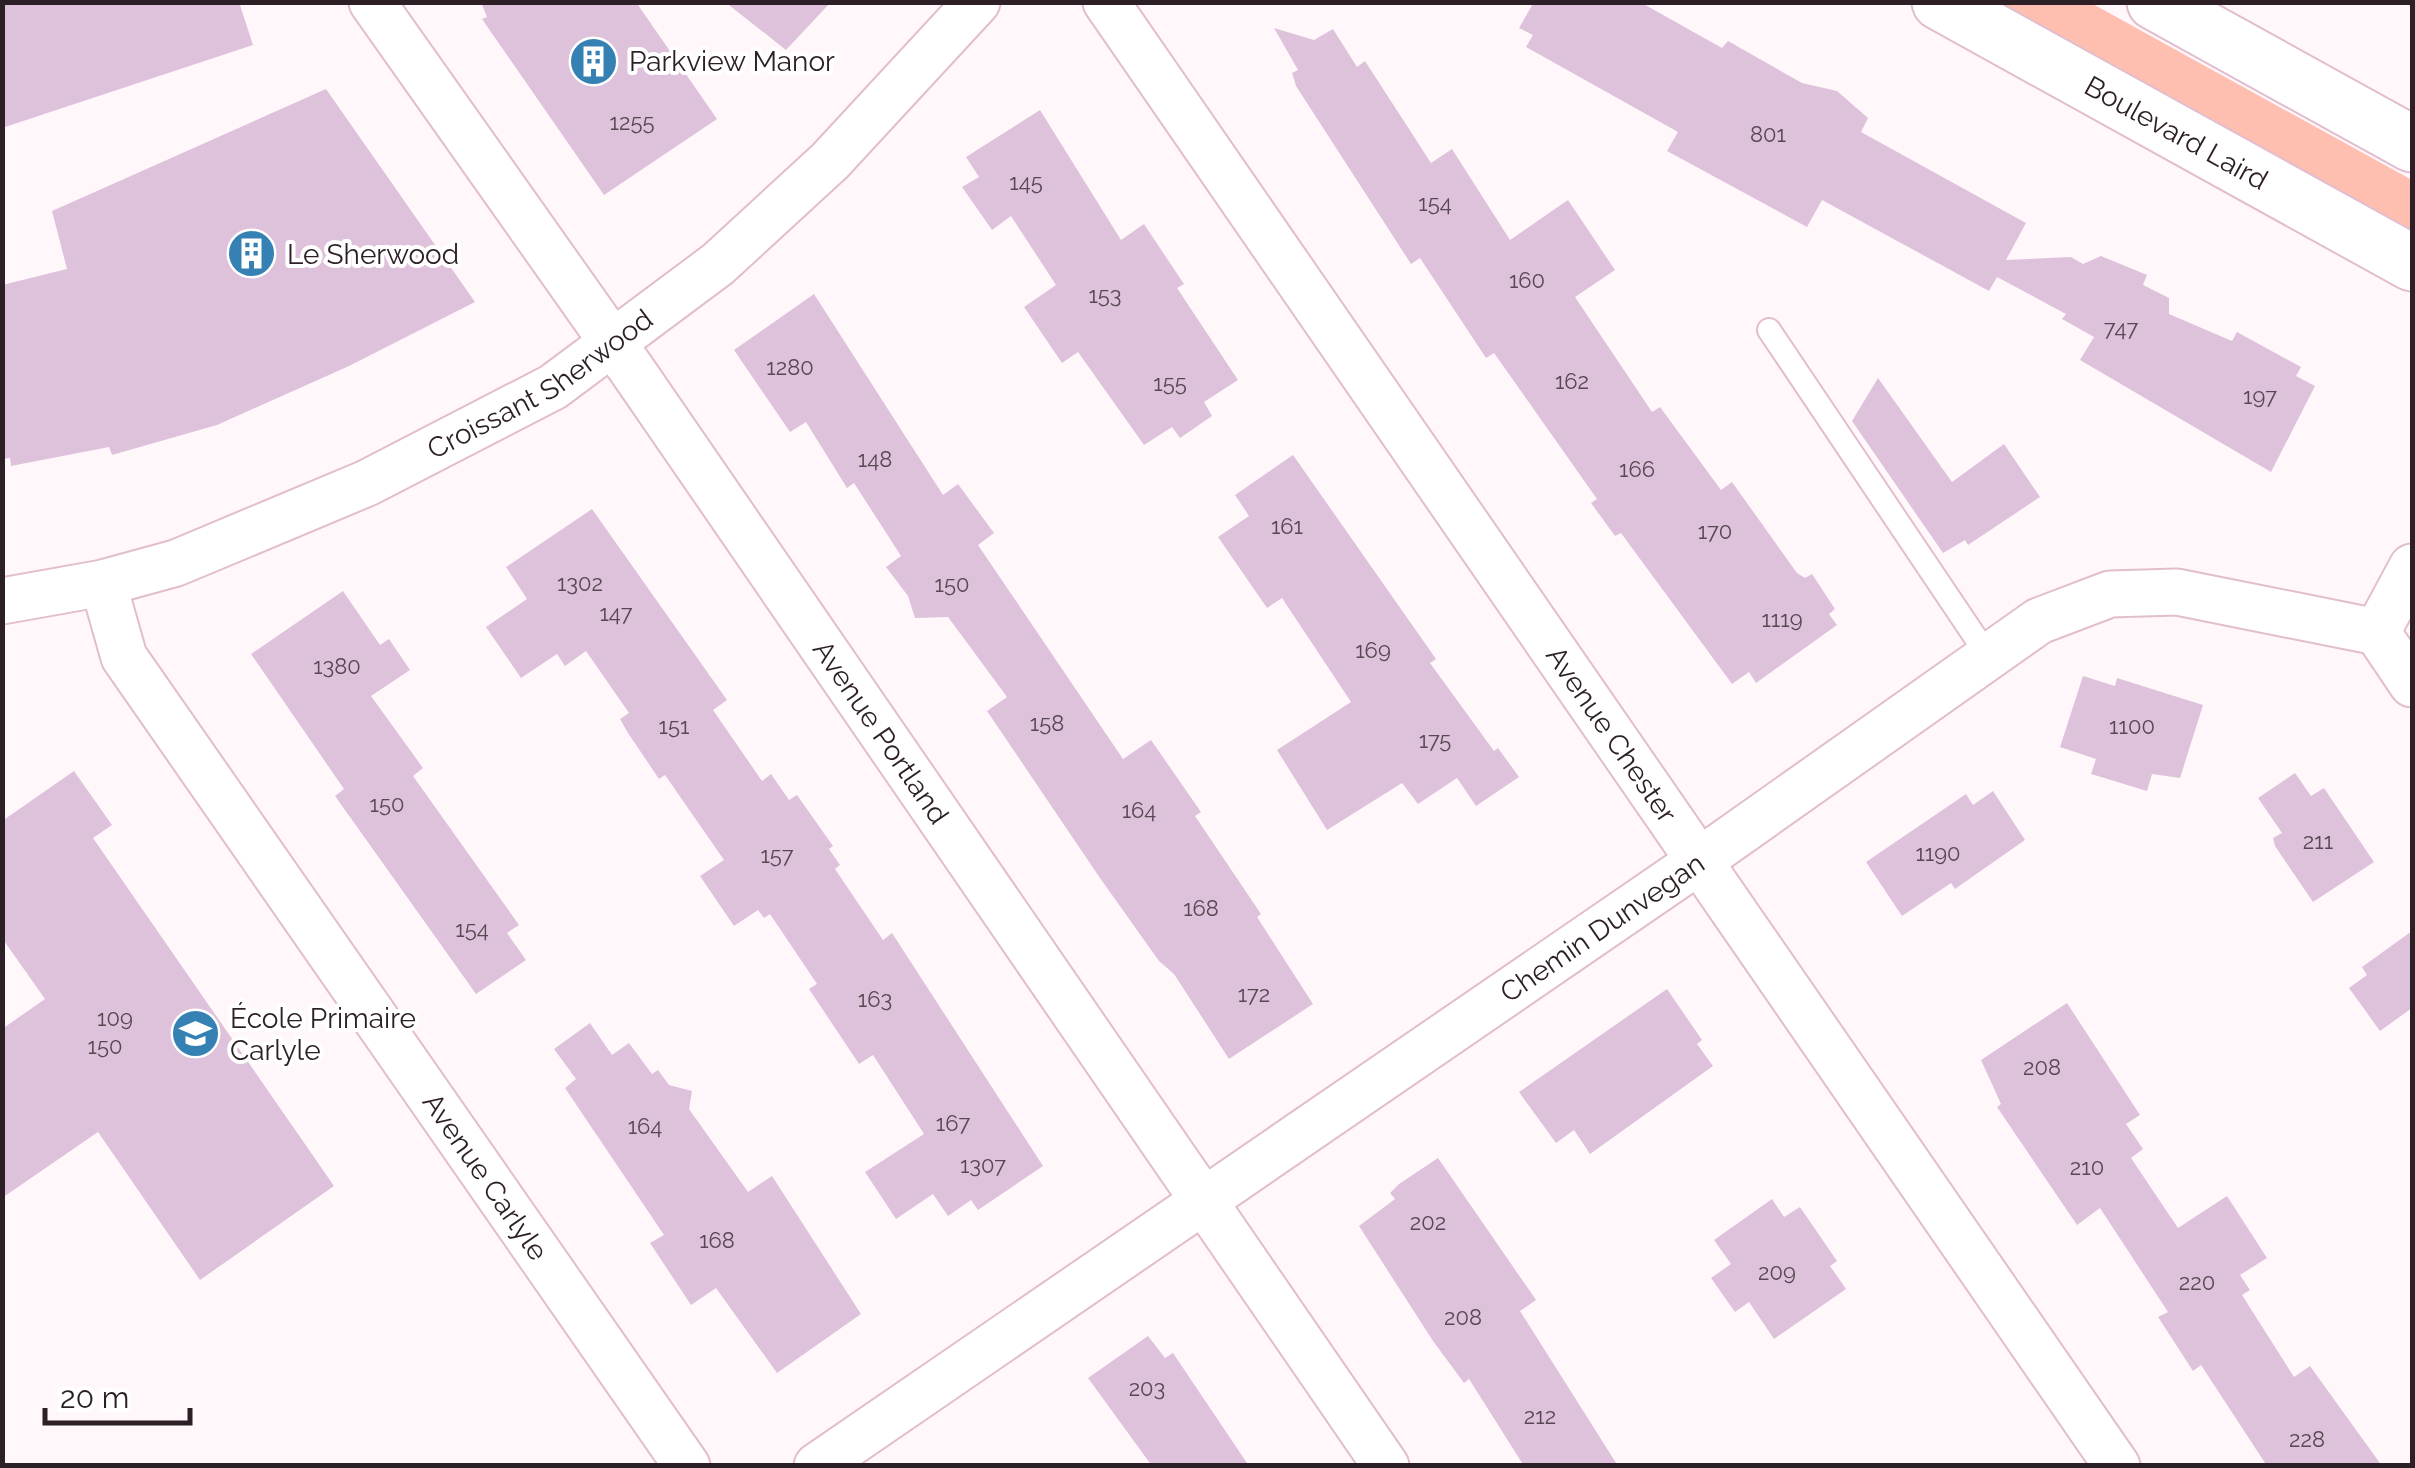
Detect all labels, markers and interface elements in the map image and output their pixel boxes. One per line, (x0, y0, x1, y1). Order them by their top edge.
building icon: Parkview Manor (568, 35, 620, 87)
place label: Parkview Manor (629, 45, 835, 78)
street label: Boulevard Laird (2079, 69, 2273, 197)
house number: 1255 (610, 109, 654, 135)
house number: 801 (1750, 121, 1786, 147)
house number: 145 (1009, 169, 1043, 195)
house number: 154 (1418, 190, 1452, 216)
building icon: Le Sherwood (226, 228, 278, 280)
place label: Le Sherwood (287, 238, 459, 271)
house number: 160 (1509, 267, 1545, 293)
house number: 153 (1088, 282, 1122, 308)
street label: Croissant Sherwood (422, 303, 659, 466)
house number: 747 (2104, 315, 2138, 341)
house number: 1280 (766, 354, 814, 380)
house number: 162 (1555, 368, 1589, 394)
house number: 155 (1153, 370, 1187, 396)
house number: 197 (2243, 383, 2277, 409)
house number: 148 (858, 446, 892, 472)
house number: 166 (1619, 456, 1655, 482)
house number: 161 (1271, 513, 1303, 539)
house number: 170 (1698, 518, 1732, 544)
house number: 1302 (557, 570, 603, 596)
house number: 150 (935, 571, 969, 597)
house number: 147 (599, 600, 633, 626)
house number: 1119 (1761, 606, 1803, 632)
street label: Avenue Portland (806, 634, 955, 830)
house number: 169 (1355, 637, 1391, 663)
street label: Avenue Chester (1539, 640, 1684, 829)
house number: 1380 (313, 653, 361, 679)
house number: 158 (1030, 710, 1064, 736)
house number: 151 (659, 713, 689, 739)
house number: 1100 (2109, 713, 2155, 739)
house number: 175 (1419, 727, 1451, 753)
house number: 150 (370, 791, 404, 817)
house number: 164 (1122, 797, 1156, 823)
house number: 211 (2303, 828, 2333, 854)
house number: 1190 (1915, 840, 1961, 866)
house number: 157 (760, 842, 794, 868)
street label: Chemin Dunvegan (1494, 847, 1711, 1009)
house number: 168 (1183, 895, 1219, 921)
house number: 154 (455, 916, 489, 942)
house number: 172 (1238, 981, 1270, 1007)
house number: 163 (858, 986, 892, 1012)
place label: École Primaire Carlyle (230, 1002, 416, 1067)
house number: 109 (97, 1005, 133, 1031)
school or university icon: École Primaire Carlyle (169, 1008, 221, 1060)
house number: 150 (88, 1033, 122, 1059)
house number: 208 (2023, 1054, 2061, 1080)
street label: Avenue Carlyle (416, 1087, 555, 1267)
house number: 167 (936, 1110, 970, 1136)
house number: 164 (628, 1113, 662, 1139)
house number: 1307 (960, 1152, 1006, 1178)
house number: 210 (2070, 1154, 2104, 1180)
house number: 202 (1410, 1209, 1446, 1235)
house number: 168 (699, 1227, 735, 1253)
house number: 209 (1758, 1259, 1796, 1285)
house number: 220 (2179, 1269, 2215, 1295)
house number: 208 (1444, 1304, 1482, 1330)
scale bar (45, 1363, 190, 1425)
house number: 203 (1129, 1375, 1165, 1401)
text: 20 m (60, 1380, 129, 1415)
house number: 212 (1524, 1403, 1556, 1429)
house number: 228 (2289, 1426, 2325, 1452)

